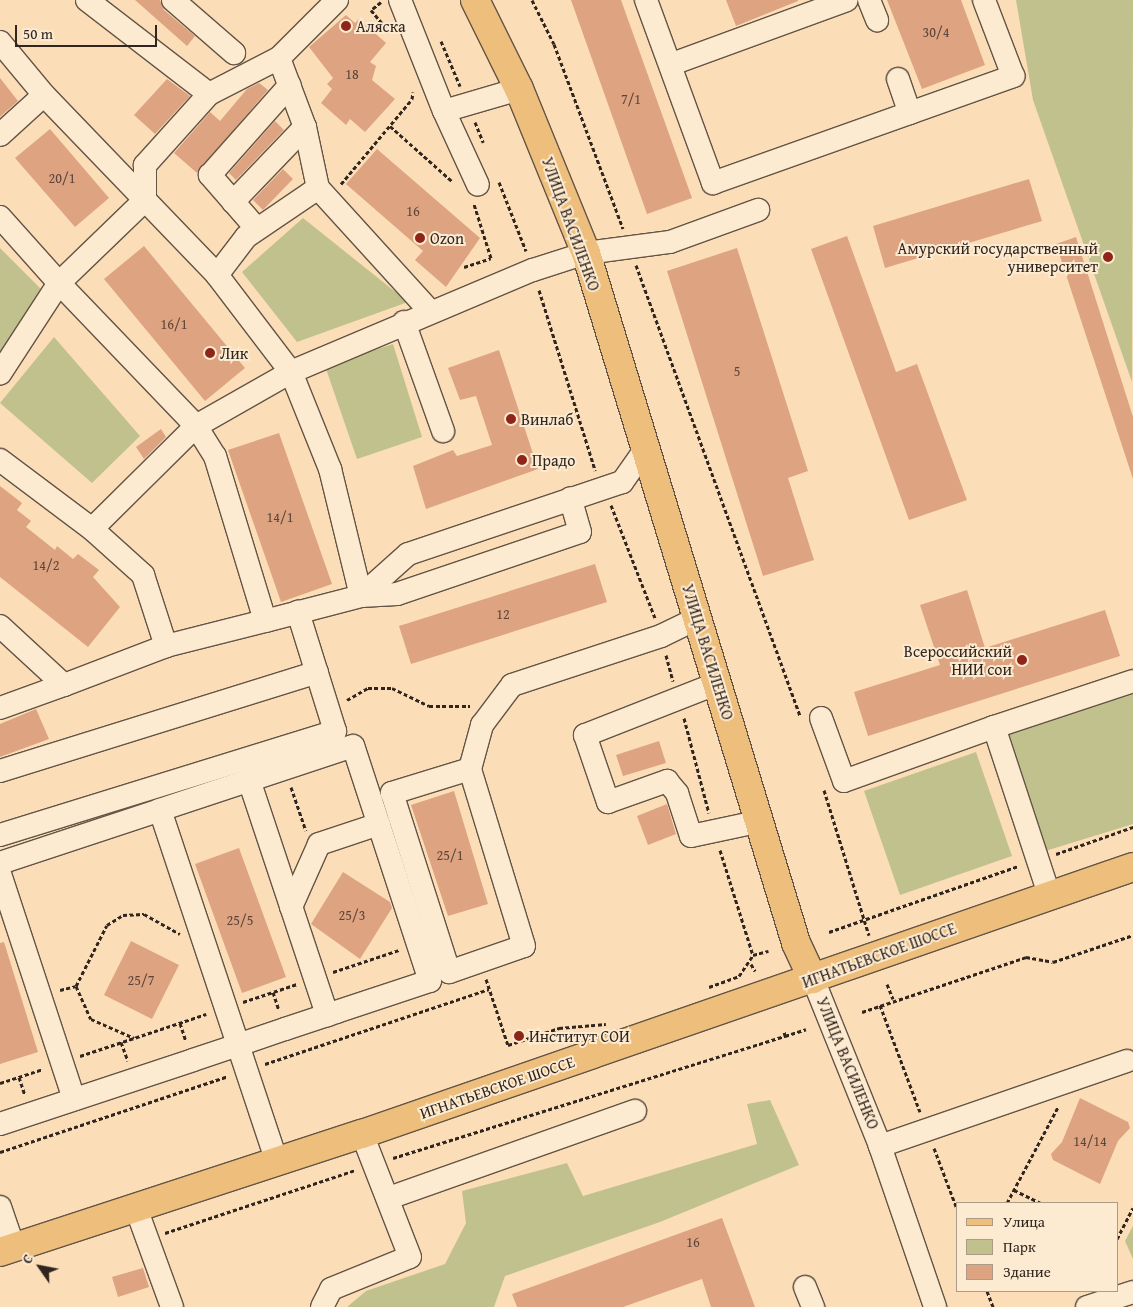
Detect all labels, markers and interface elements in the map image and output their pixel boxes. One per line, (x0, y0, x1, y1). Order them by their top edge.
scale bar (18, 15, 160, 47)
place label: Аляска (356, 16, 406, 36)
marker: Аляска (340, 20, 352, 32)
text: 50 m (23, 23, 53, 44)
house number: 30/4 (923, 24, 949, 40)
house number: 18 (345, 66, 359, 82)
house number: 7/1 (621, 91, 641, 107)
street label: УЛИЦА ВАСИЛЕНКО (538, 155, 604, 293)
house number: 20/1 (49, 170, 75, 186)
house number: 16 (406, 203, 420, 219)
place label: Ozon (430, 228, 464, 248)
marker: Ozon (414, 232, 426, 244)
place label: Амурский государственный университет (898, 238, 1098, 276)
marker: Амурский государственный университет (1102, 251, 1114, 263)
house number: 16/1 (161, 316, 187, 332)
place label: Лик (220, 343, 248, 363)
marker: Лик (204, 347, 216, 359)
house number: 5 (734, 363, 740, 379)
place label: Винлаб (521, 409, 573, 429)
marker: Винлаб (505, 413, 517, 425)
place label: Прадо (532, 450, 575, 470)
marker: Прадо (516, 454, 528, 466)
house number: 14/1 (267, 509, 293, 525)
house number: 14/2 (33, 557, 59, 573)
street label: УЛИЦА ВАСИЛЕНКО (678, 582, 738, 722)
house number: 12 (496, 606, 510, 622)
place label: Всероссийский НИИ сои (904, 641, 1012, 679)
marker: Всероссийский НИИ сои (1016, 654, 1028, 666)
house number: 25/1 (437, 847, 463, 863)
house number: 25/3 (339, 907, 365, 923)
house number: 25/5 (227, 912, 253, 928)
street label: ИГНАТЬЕВСКОЕ ШОССЕ (799, 918, 959, 992)
house number: 25/7 (128, 972, 154, 988)
street label: УЛИЦА ВАСИЛЕНКО (813, 994, 883, 1132)
place label: Институт СОИ (529, 1026, 630, 1046)
marker: Институт СОИ (513, 1030, 525, 1042)
street label: ИГНАТЬЕВСКОЕ ШОССЕ (417, 1051, 577, 1123)
house number: 14/14 (1073, 1133, 1107, 1149)
legend (956, 1202, 1118, 1292)
text: Улица (1003, 1211, 1045, 1232)
house number: 16 (686, 1234, 700, 1250)
text: Парк (1003, 1236, 1036, 1257)
north arrow (15, 1242, 65, 1292)
text: С (17, 1250, 38, 1268)
text: Здание (1003, 1261, 1051, 1282)

